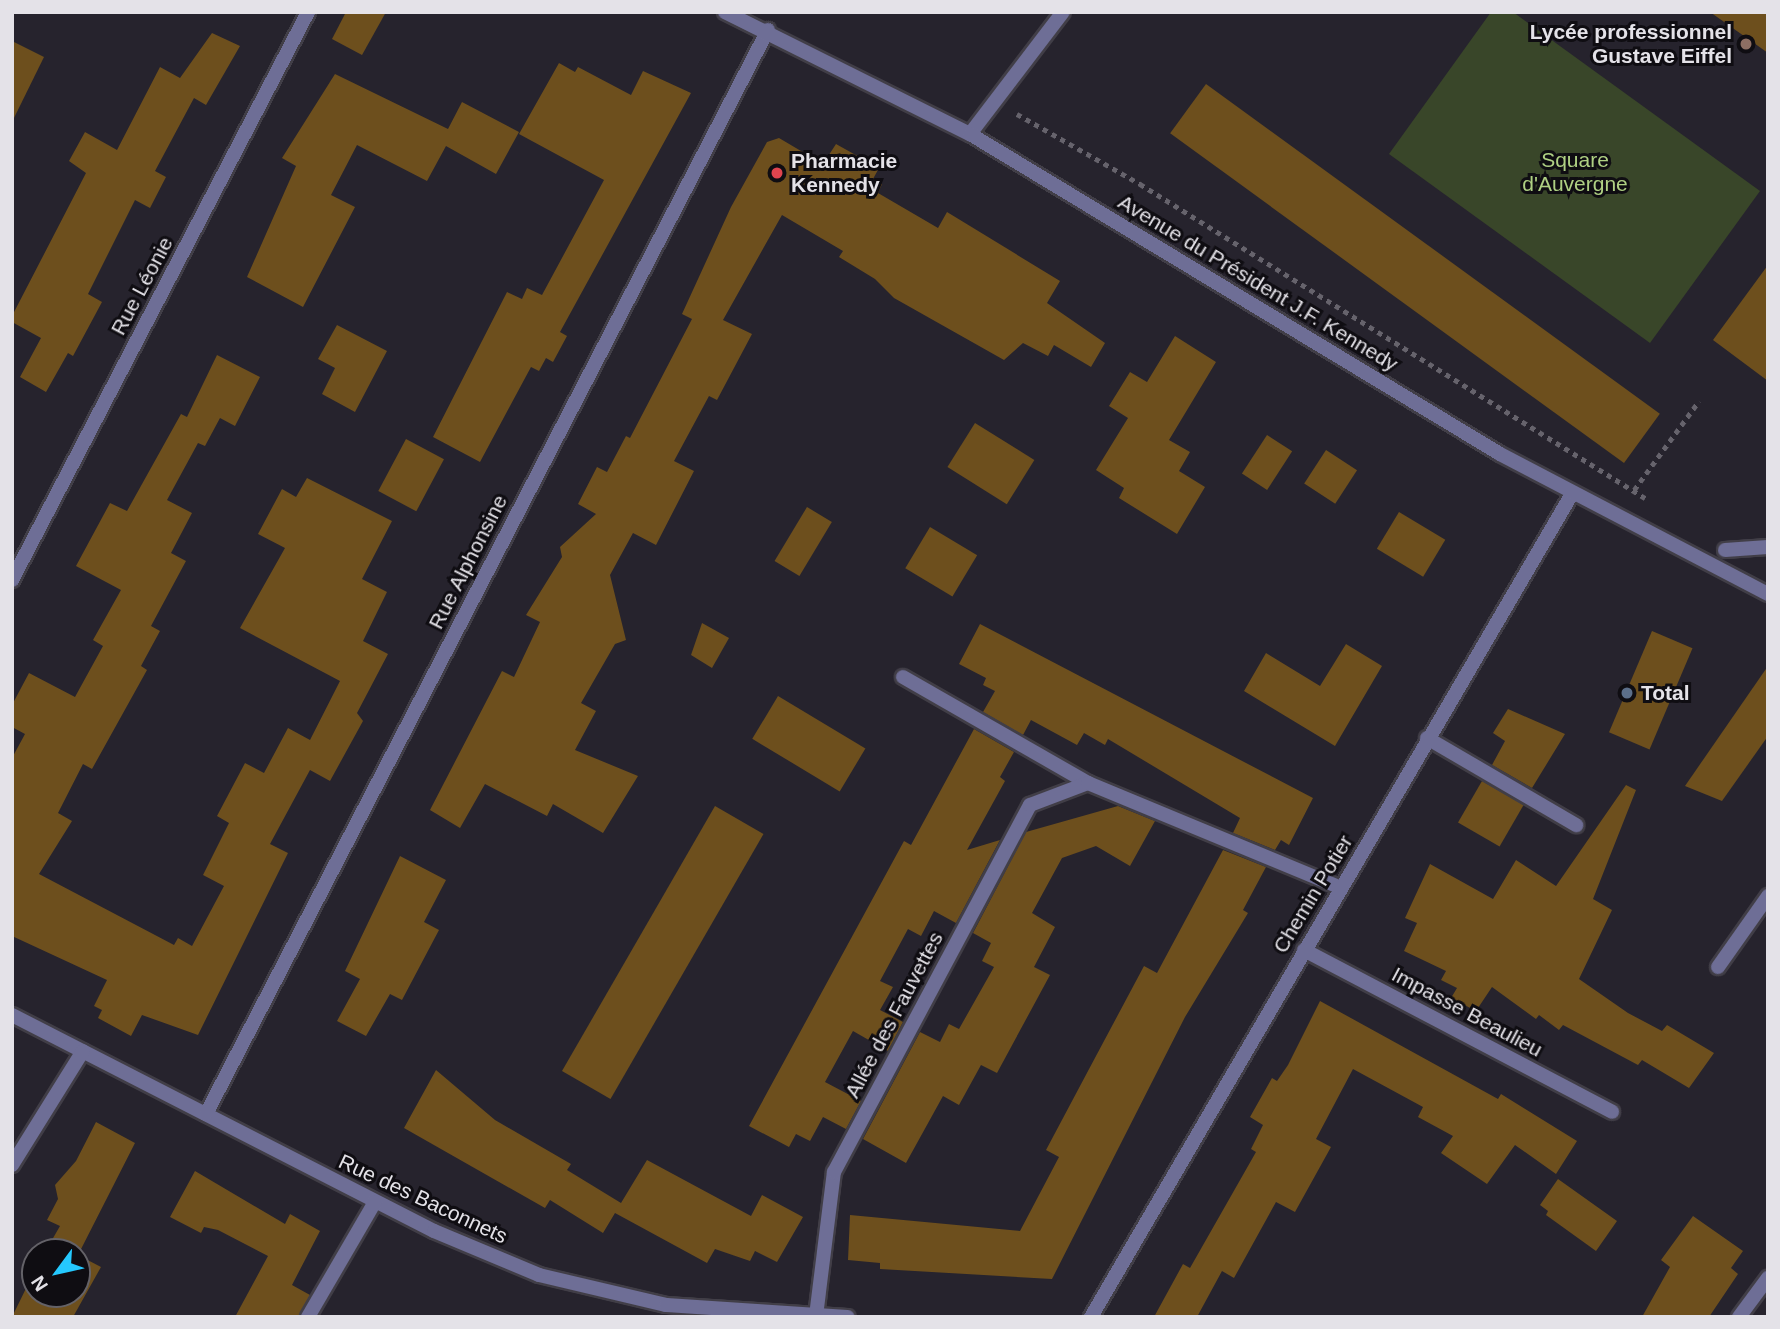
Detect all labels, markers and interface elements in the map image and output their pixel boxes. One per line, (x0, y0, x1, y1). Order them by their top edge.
place label: Lycée professionnel Gustave Eiffel (1530, 19, 1732, 69)
marker: Lycée professionnel Gustave Eiffel (1738, 36, 1754, 52)
park label: Square d'Auvergne (1522, 147, 1628, 197)
place label: Pharmacie Kennedy (791, 148, 897, 198)
marker: Pharmacie Kennedy (769, 165, 785, 181)
street label: Avenue du Président J.F. Kennedy (1114, 189, 1402, 377)
street label: Rue Léonie (106, 233, 178, 339)
street label: Rue Alphonsine (423, 490, 513, 634)
place label: Total (1641, 680, 1690, 706)
marker: Total (1619, 685, 1635, 701)
street label: Chemin Potier (1268, 830, 1358, 958)
street label: Allée des Fauvettes (840, 928, 948, 1102)
street label: Impasse Beaulieu (1387, 962, 1547, 1062)
street label: Rue des Baconnets (335, 1149, 511, 1249)
north arrow (21, 1238, 91, 1308)
text: N (27, 1272, 52, 1295)

